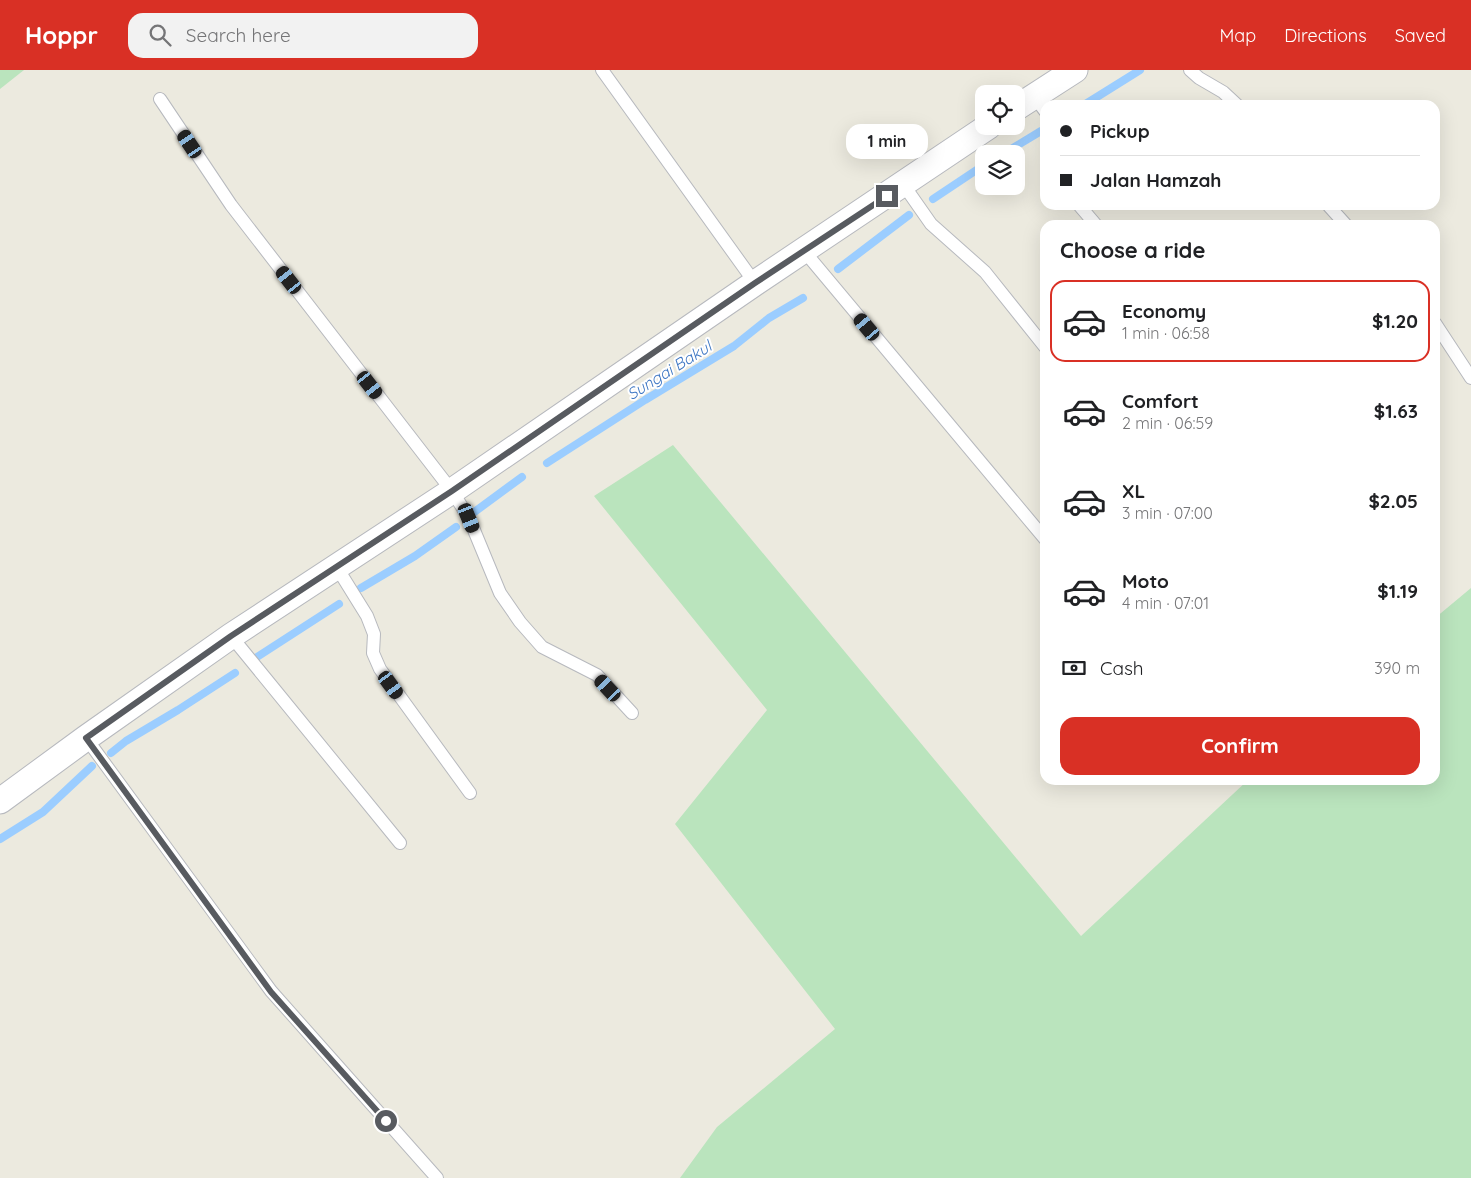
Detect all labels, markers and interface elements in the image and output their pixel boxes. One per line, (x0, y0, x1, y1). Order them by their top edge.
search box (128, 13, 478, 58)
text: Hoppr (25, 20, 98, 50)
icon: search (146, 21, 174, 49)
text: Search here (186, 23, 291, 47)
text: Map (1219, 24, 1256, 47)
text: Directions (1284, 24, 1367, 47)
text: Saved (1395, 24, 1446, 47)
map controls (975, 85, 1025, 195)
button: locate (975, 85, 1025, 135)
text: Pickup (1090, 119, 1150, 143)
callout: 1 min (846, 124, 928, 158)
car (175, 127, 204, 161)
text: 1 min (868, 131, 906, 151)
button: layers (975, 145, 1025, 195)
text: Jalan Hamzah (1090, 168, 1222, 192)
route end (876, 185, 898, 207)
text: Choose a ride (1060, 236, 1205, 264)
car (273, 264, 304, 296)
icon: car (1062, 299, 1107, 344)
text: Economy (1122, 299, 1206, 323)
text: $1.20 (1372, 309, 1418, 333)
car (851, 311, 882, 343)
text: 1 min · 06:58 (1122, 323, 1210, 343)
water label: Sungai Bakul (623, 335, 717, 404)
car (354, 369, 385, 401)
icon: car (1062, 389, 1107, 434)
text: Comfort (1122, 389, 1199, 413)
text: $1.63 (1374, 399, 1418, 423)
text: 2 min · 06:59 (1122, 413, 1213, 433)
icon: car (1062, 479, 1107, 524)
text: XL (1122, 479, 1145, 503)
text: $2.05 (1369, 489, 1418, 513)
car (456, 501, 481, 535)
text: 3 min · 07:00 (1122, 503, 1213, 523)
icon: car (1062, 569, 1107, 614)
text: Moto (1122, 569, 1169, 593)
text: $1.19 (1377, 579, 1418, 603)
text: 4 min · 07:01 (1122, 593, 1209, 613)
icon: cash (1060, 654, 1088, 682)
text: Cash (1100, 656, 1144, 680)
text: 390 m (1374, 658, 1420, 678)
car (376, 668, 405, 702)
car (592, 672, 623, 704)
button: Confirm (1060, 717, 1420, 775)
route start (375, 1110, 397, 1132)

